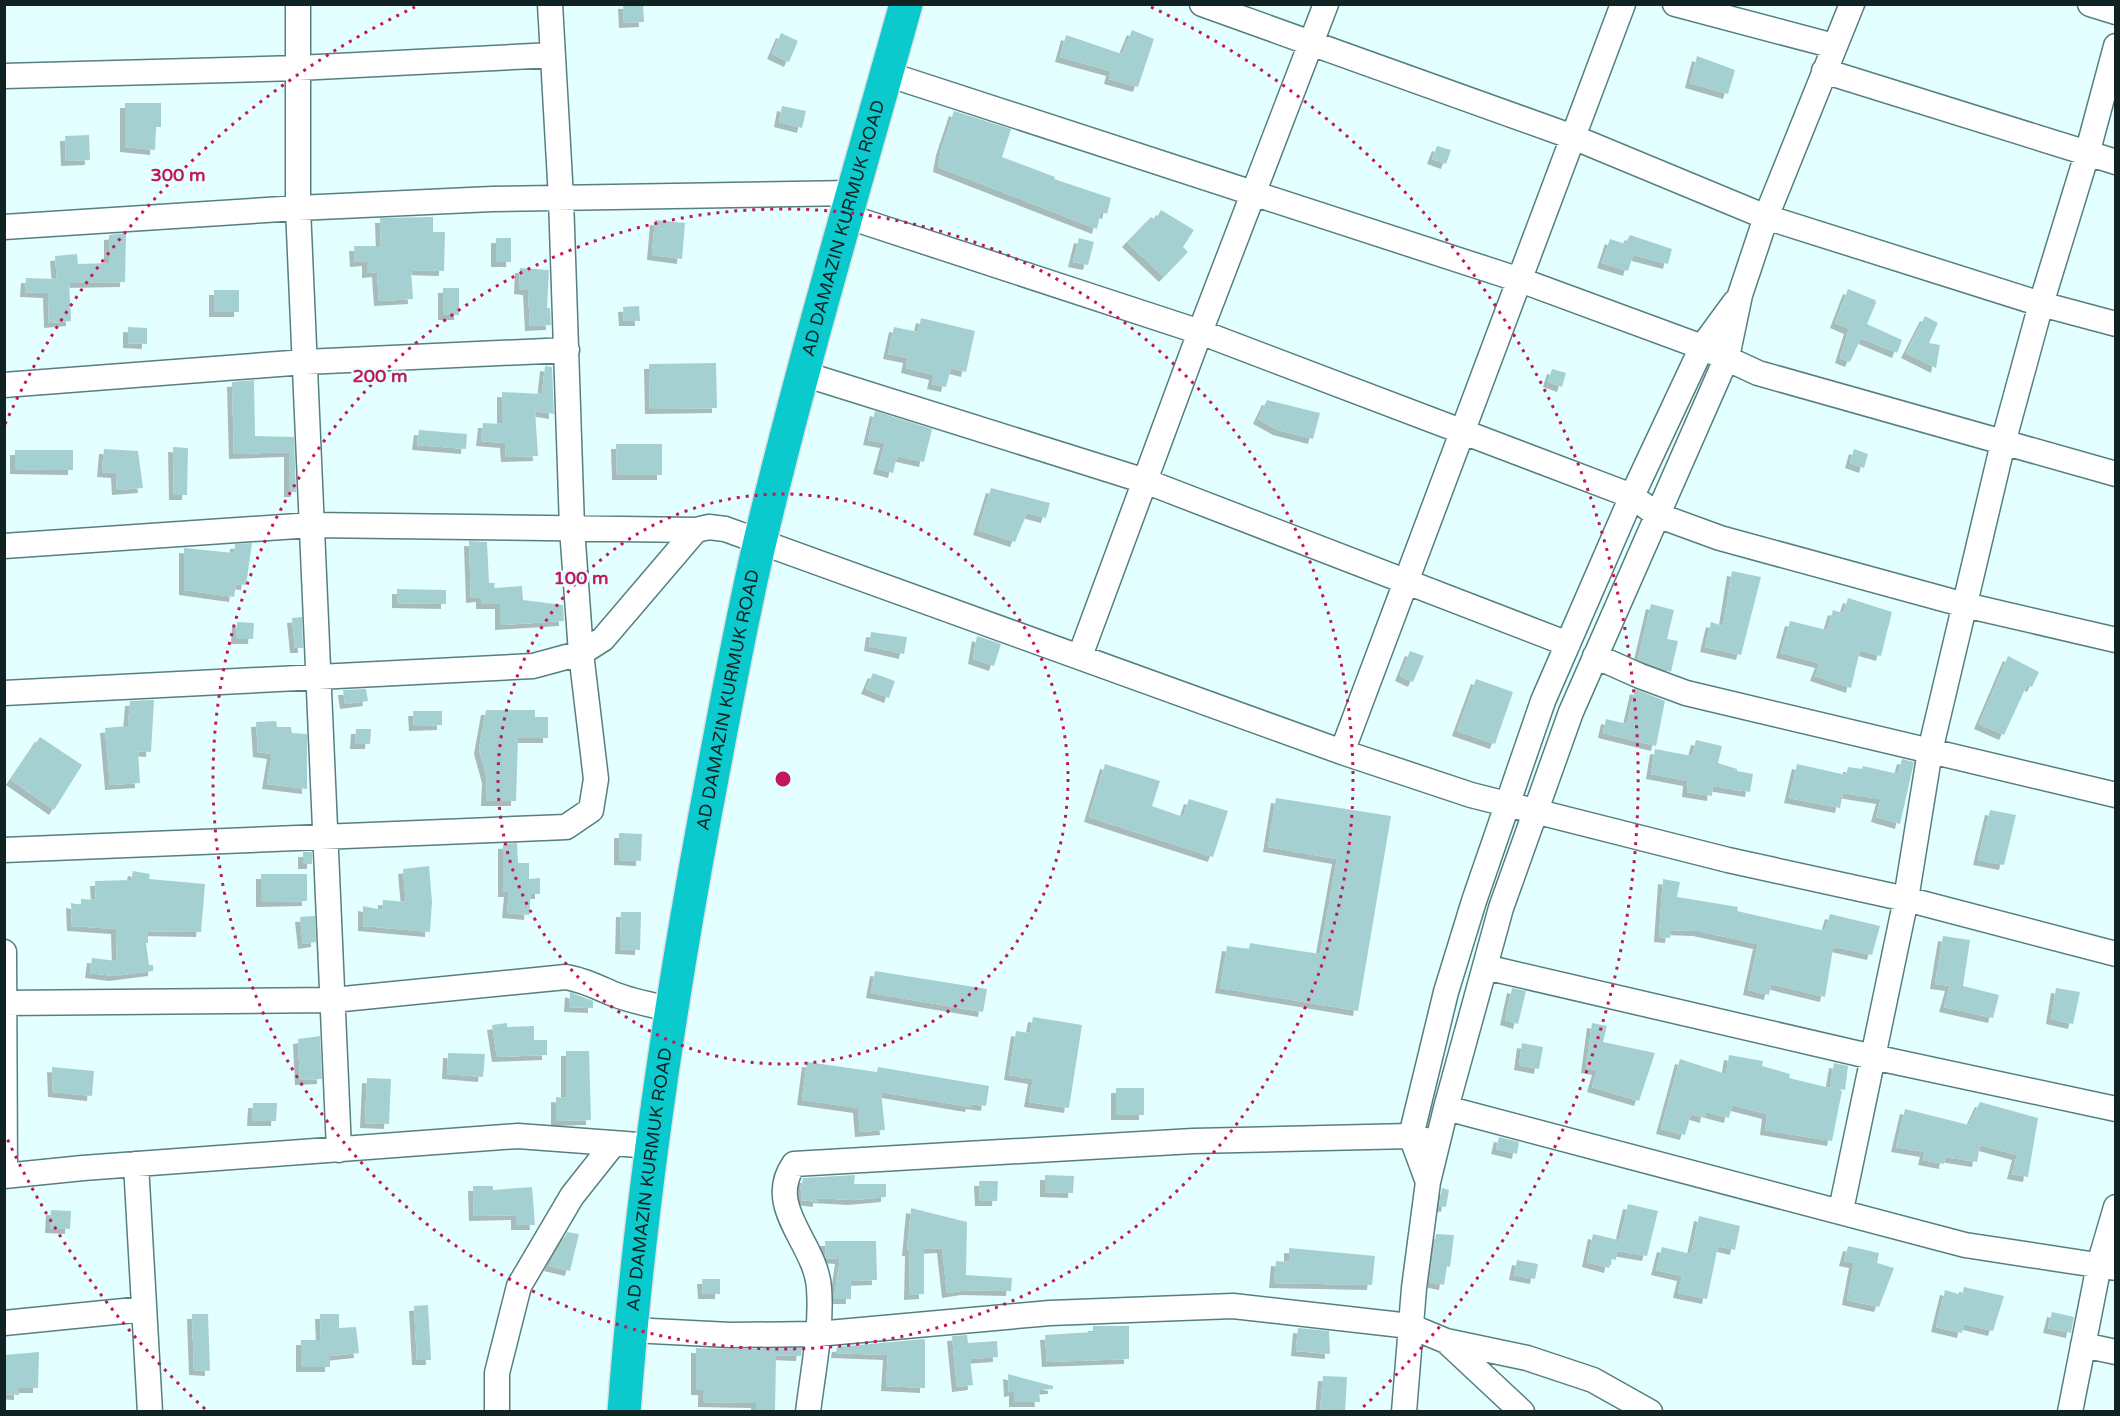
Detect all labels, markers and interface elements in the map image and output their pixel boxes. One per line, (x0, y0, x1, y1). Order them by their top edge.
street label: AD DAMAZIN KURMUK ROAD (797, 97, 889, 359)
text: 300 m (150, 164, 206, 186)
text: 200 m (352, 365, 408, 387)
text: 100 m (553, 567, 609, 589)
street label: AD DAMAZIN KURMUK ROAD (691, 567, 764, 832)
centre of rings (773, 769, 793, 789)
street label: AD DAMAZIN KURMUK ROAD (622, 1046, 677, 1312)

